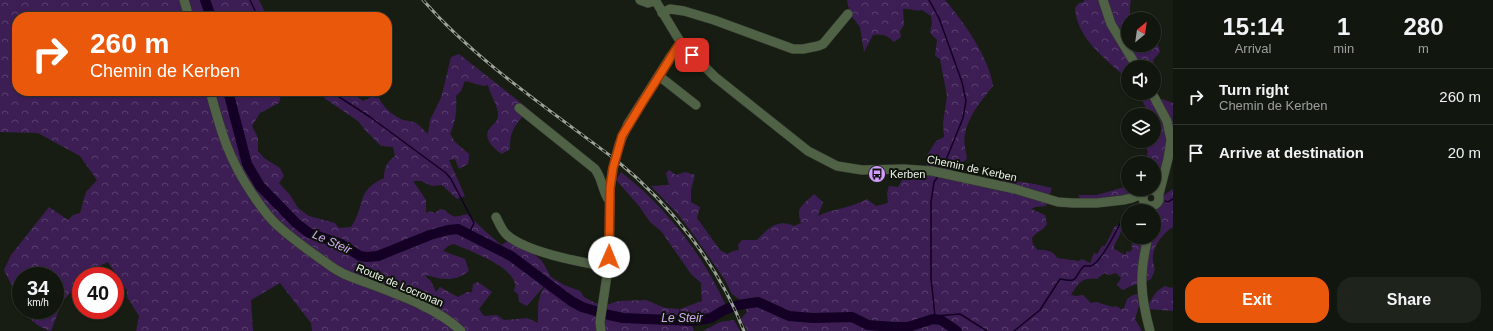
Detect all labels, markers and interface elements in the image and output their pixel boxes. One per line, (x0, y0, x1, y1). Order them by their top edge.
north arrow (1121, 12, 1161, 52)
map controls (1121, 12, 1161, 244)
text: 15:14 (1222, 13, 1284, 40)
text: 1 (1337, 13, 1350, 40)
text: 280 (1404, 13, 1444, 40)
icon: right (24, 28, 76, 80)
text: 260 m (90, 28, 169, 59)
pin (675, 38, 709, 72)
text: Arrival (1235, 41, 1272, 56)
text: min (1333, 41, 1354, 56)
text: m (1418, 41, 1429, 56)
icon: arrive (681, 44, 703, 66)
button: sound (1121, 60, 1161, 100)
text: Chemin de Kerben (90, 61, 240, 81)
text: Turn right (1219, 81, 1289, 98)
icon: right (1185, 86, 1207, 108)
text: 260 m (1439, 88, 1481, 105)
text: Chemin de Kerben (1219, 98, 1327, 113)
button: layers (1121, 108, 1161, 148)
icon: arrive (1185, 142, 1207, 164)
text: Arrive at destination (1219, 144, 1364, 161)
text: 20 m (1448, 144, 1481, 161)
street label: Chemin de Kerben (926, 153, 1018, 183)
button: + (1121, 156, 1161, 196)
bus stop icon: Kerben (867, 164, 887, 184)
place label: Kerben (890, 168, 925, 180)
button: − (1121, 204, 1161, 244)
water label: Le Steir (310, 227, 355, 257)
position arrow (588, 236, 630, 278)
street label: Route de Locronan (355, 261, 445, 309)
speed limit sign: 40 (72, 267, 124, 319)
text: 34 (27, 277, 49, 299)
button: Exit (1185, 277, 1329, 323)
button: Share (1337, 277, 1481, 323)
text: km/h (27, 297, 49, 308)
water label: Le Steir (661, 311, 704, 325)

